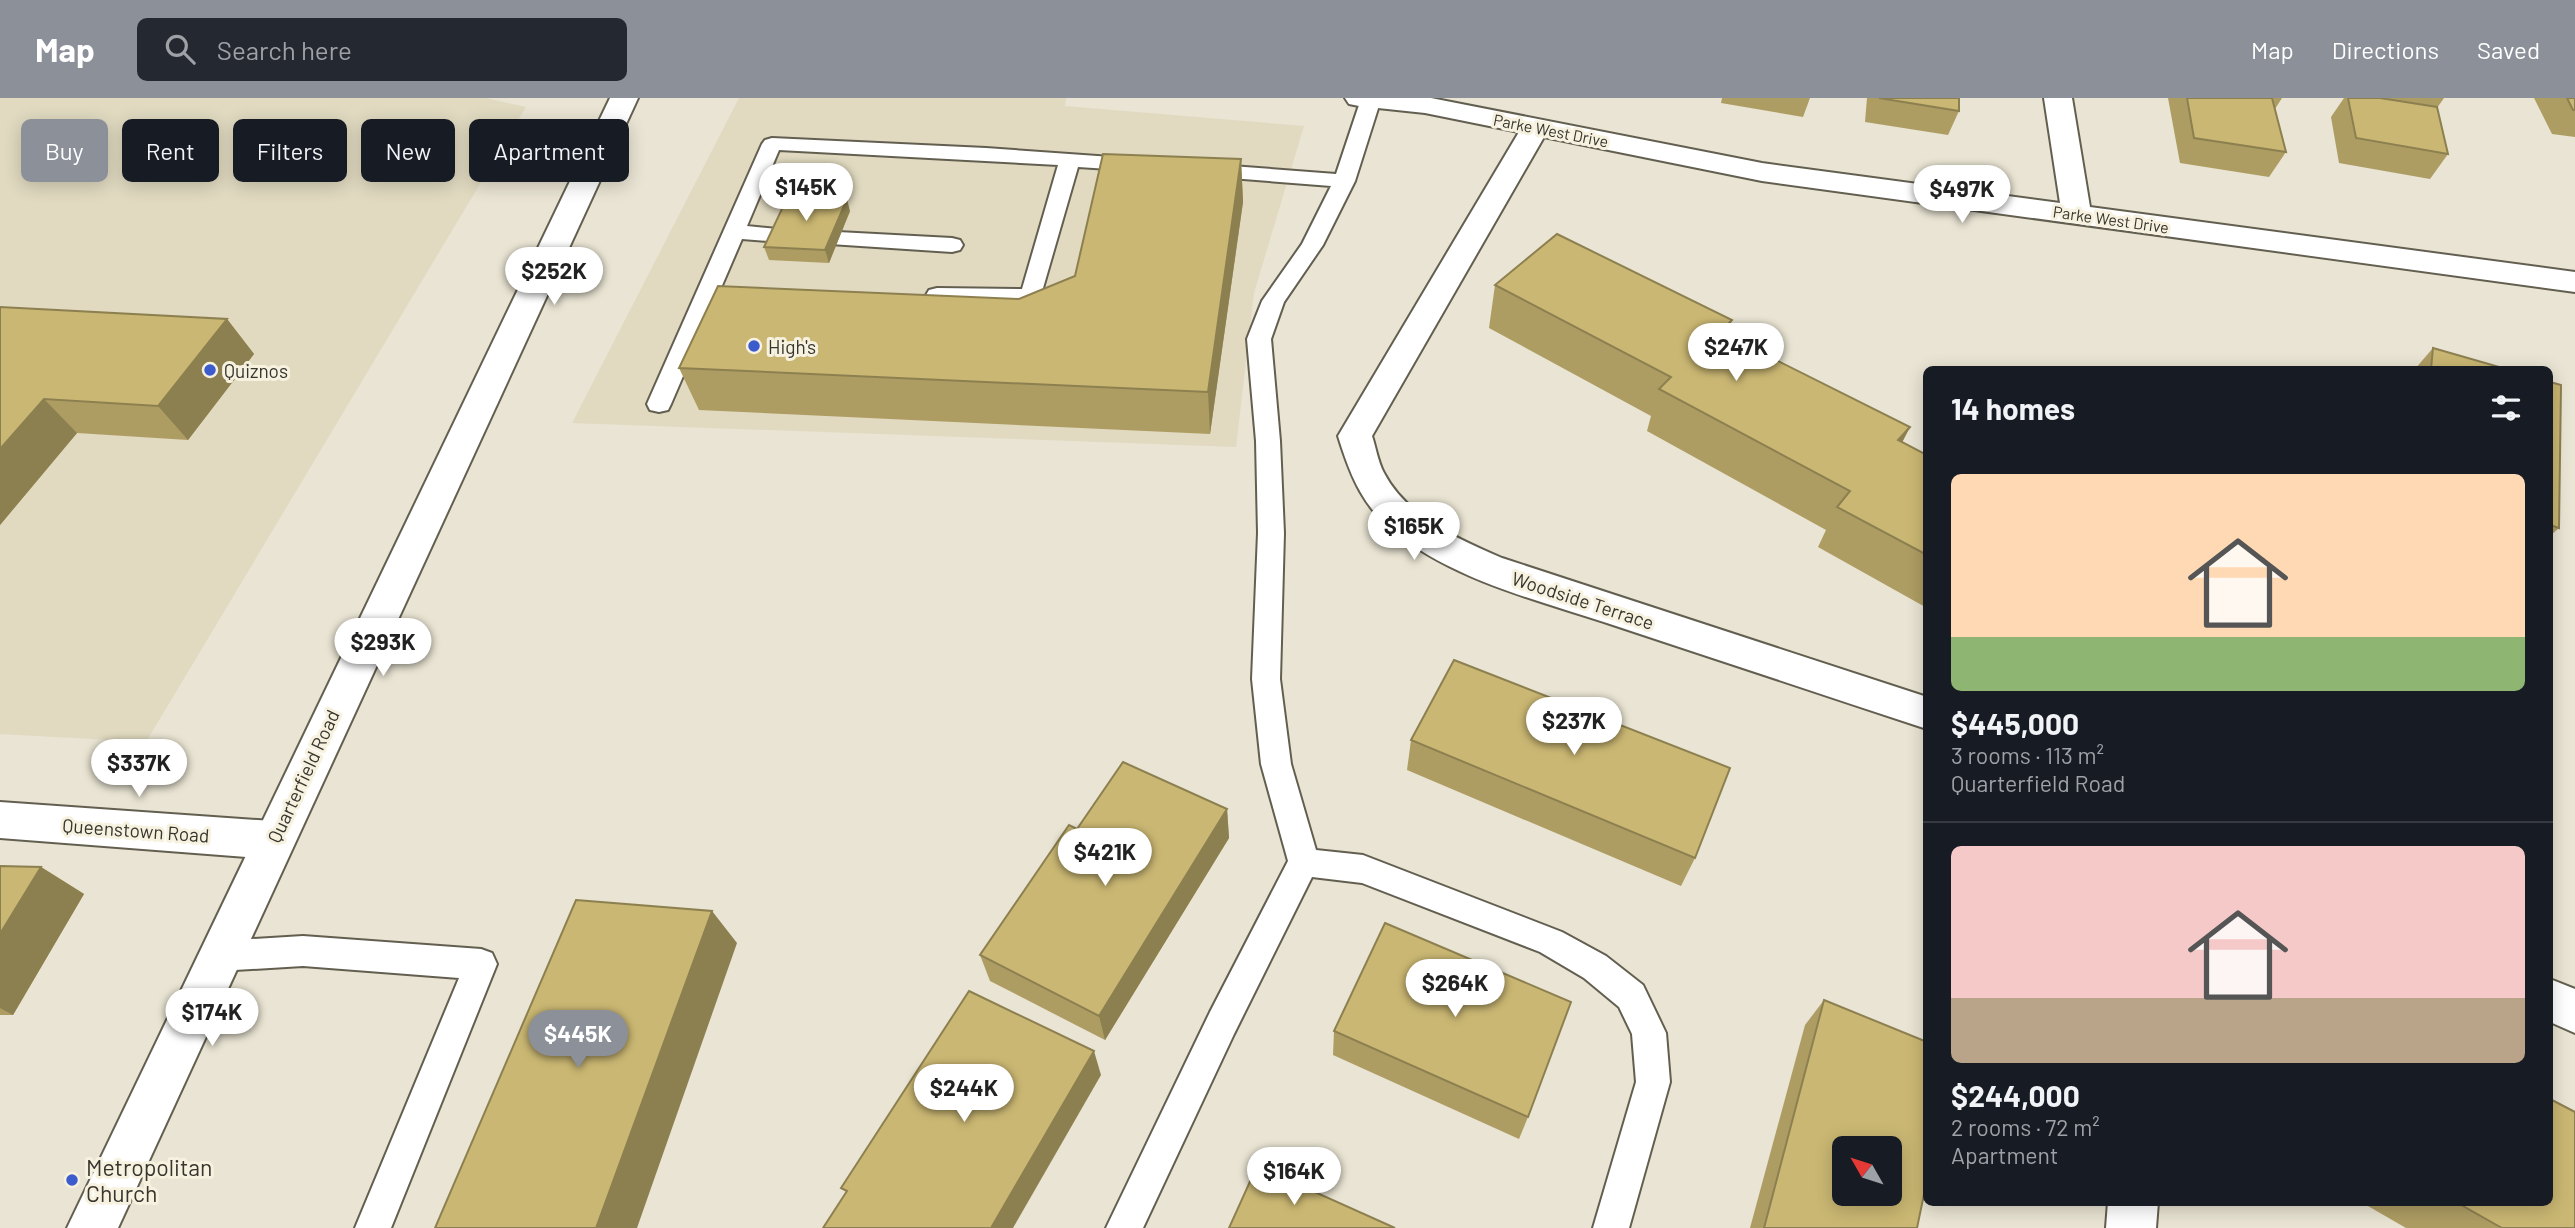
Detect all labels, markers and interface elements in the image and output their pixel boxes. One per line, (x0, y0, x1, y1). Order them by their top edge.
search box (137, 18, 627, 81)
text: Map (35, 29, 95, 69)
icon: search (161, 30, 199, 68)
text: Search here (217, 34, 352, 65)
text: Map (2251, 35, 2294, 64)
text: Directions (2332, 35, 2439, 64)
text: Saved (2477, 35, 2540, 64)
street label: Parke West Drive (1492, 110, 1610, 150)
chip: Buy (21, 119, 108, 182)
chip: Rent (122, 119, 219, 182)
chip: Filters (233, 119, 347, 182)
chip: New (361, 119, 455, 182)
chip: Apartment (469, 119, 629, 182)
pin: $145K (757, 164, 855, 223)
pin: $497K (1913, 166, 2011, 225)
text: $145K (775, 172, 837, 200)
text: $497K (1929, 174, 1995, 202)
street label: Parke West Drive (2052, 201, 2170, 237)
pin: $252K (505, 248, 603, 307)
text: $252K (521, 256, 587, 284)
pin: $247K (1687, 324, 1785, 383)
text: $247K (1704, 332, 1768, 360)
place label: High's (768, 335, 816, 358)
marker: High's (746, 338, 762, 354)
place label: Quiznos (224, 359, 288, 382)
marker: Quiznos (202, 362, 218, 378)
icon: filters (2487, 389, 2525, 427)
text: 14 homes (1951, 390, 2075, 426)
pin: $165K (1365, 503, 1463, 562)
text: $165K (1384, 511, 1444, 539)
icon: home (2175, 520, 2301, 646)
street label: Woodside Terrace (1509, 566, 1657, 634)
pin: $293K (334, 618, 432, 678)
text: $293K (350, 627, 416, 655)
pin: $237K (1525, 698, 1623, 757)
text: $445,000 (1951, 705, 2079, 741)
street label: Quarterfield Road (262, 706, 344, 846)
text: $237K (1542, 706, 1606, 734)
pin: $337K (90, 740, 188, 799)
text: 3 rooms · 113 m² (1951, 741, 2104, 769)
text: $337K (107, 748, 171, 776)
text: Quarterfield Road (1951, 769, 2125, 797)
street label: Queenstown Road (62, 813, 210, 847)
pin: $421K (1056, 828, 1154, 888)
text: $421K (1074, 837, 1136, 865)
icon: home (2175, 892, 2301, 1018)
pin: $264K (1406, 960, 1504, 1019)
text: $264K (1422, 968, 1488, 996)
pin: $174K (163, 988, 261, 1048)
text: $174K (181, 997, 243, 1025)
pin: $445K (529, 1010, 627, 1070)
text: $445K (544, 1019, 612, 1047)
pin: $244K (915, 1065, 1013, 1124)
text: $244K (930, 1073, 998, 1101)
text: $244,000 (1951, 1077, 2080, 1113)
text: 2 rooms · 72 m² (1951, 1113, 2100, 1141)
north arrow (1832, 1136, 1902, 1206)
map controls (1832, 1136, 1902, 1206)
text: Apartment (1951, 1141, 2058, 1169)
pin: $164K (1245, 1148, 1343, 1207)
place label: Metropolitan Church (86, 1153, 212, 1207)
text: $164K (1263, 1156, 1325, 1184)
marker: Metropolitan Church (64, 1172, 80, 1188)

